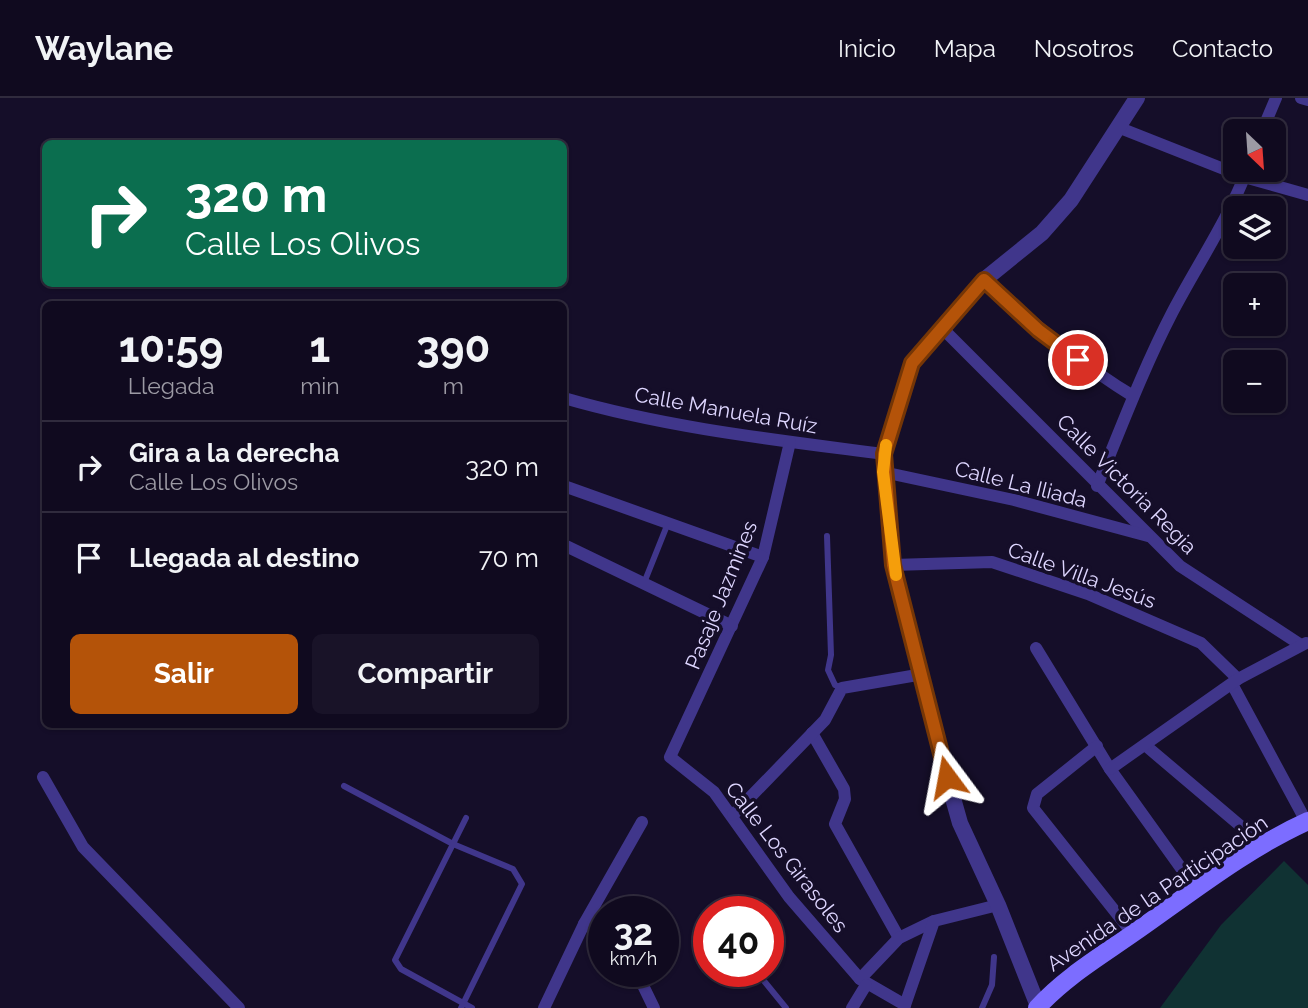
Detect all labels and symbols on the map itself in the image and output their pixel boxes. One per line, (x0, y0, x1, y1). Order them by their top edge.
north arrow (1223, 119, 1286, 182)
pin (1048, 330, 1108, 390)
street label: Calle Manuela Ruíz (633, 382, 819, 438)
street label: Calle Victoria Regia (1052, 409, 1202, 559)
street label: Calle La Iliada (952, 455, 1090, 513)
street label: Pasaje Jazmines (680, 517, 762, 673)
street label: Calle Villa Jesús (1005, 537, 1159, 613)
position arrow (910, 740, 984, 814)
street label: Calle Los Girasoles (720, 777, 854, 937)
street label: Avenida de la Participación (1042, 810, 1272, 976)
speed limit sign: 40 (693, 896, 784, 987)

